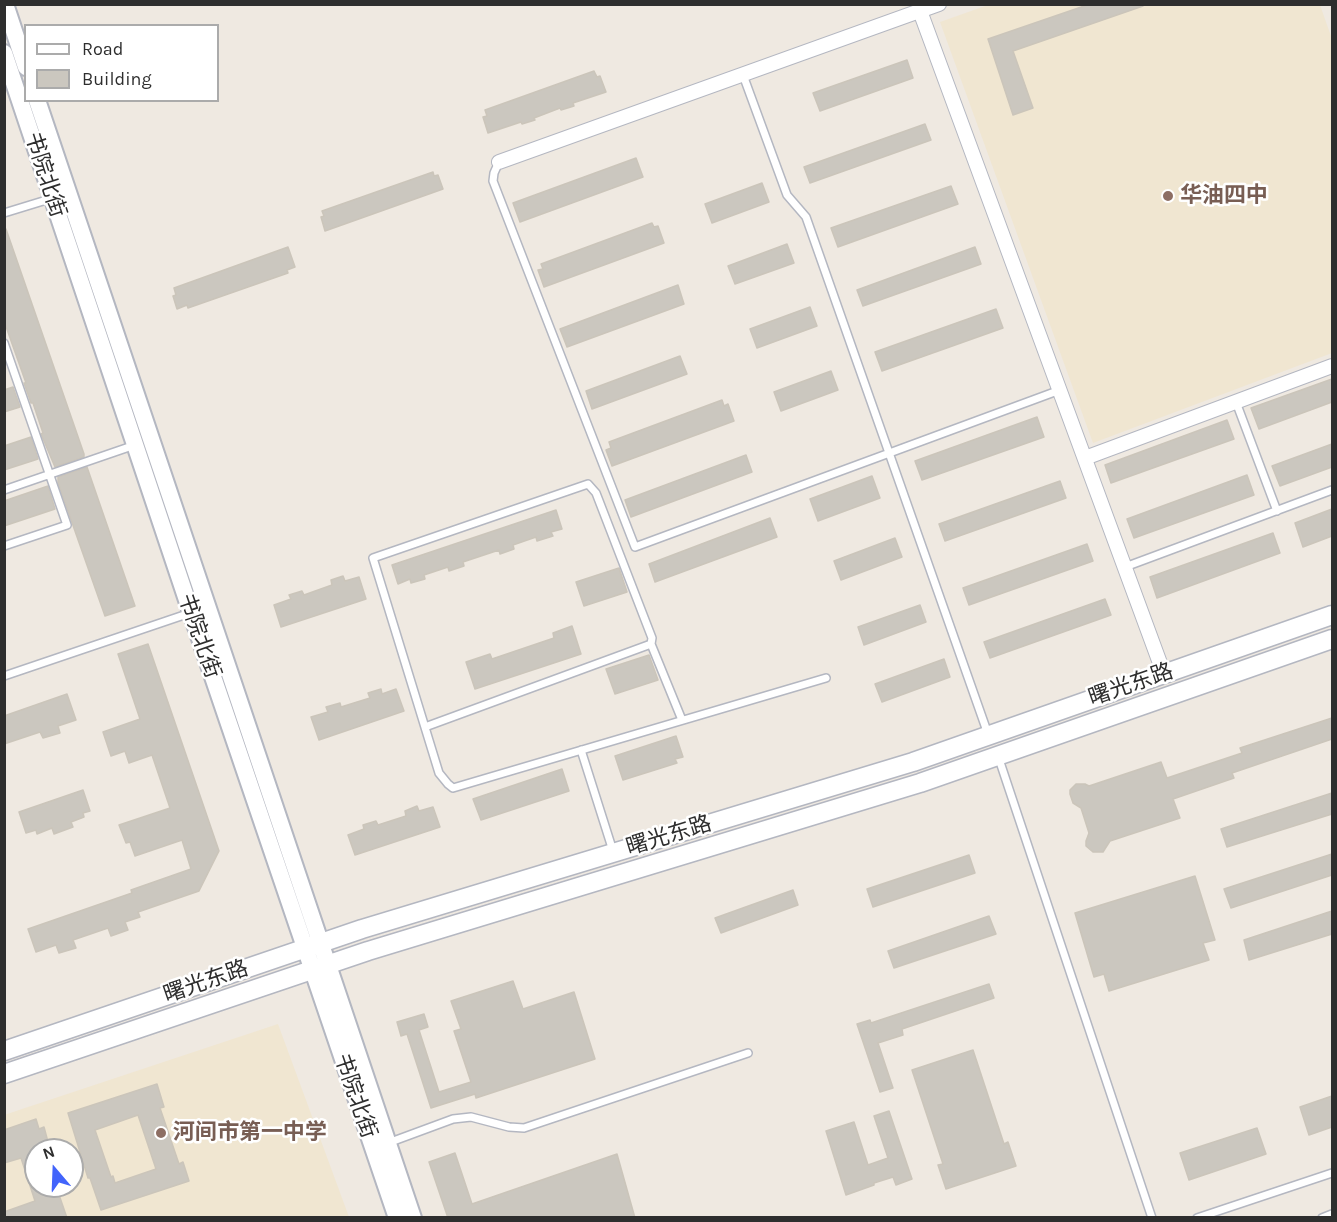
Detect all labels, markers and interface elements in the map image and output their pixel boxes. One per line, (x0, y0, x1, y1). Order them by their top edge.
legend (24, 24, 219, 102)
text: Road (82, 38, 123, 60)
text: Building (82, 68, 152, 90)
street label: 书院北街 (19, 129, 71, 221)
place label: 华油四中 (1180, 183, 1268, 209)
marker: 华油四中 (1161, 189, 1175, 203)
street label: 书院北街 (172, 590, 226, 682)
street label: 曙光东路 (1085, 658, 1177, 712)
street label: 曙光东路 (623, 811, 715, 861)
street label: 曙光东路 (160, 955, 252, 1009)
street label: 书院北街 (328, 1050, 382, 1142)
place label: 河间市第一中学 (173, 1120, 327, 1146)
marker: 河间市第一中学 (154, 1126, 168, 1140)
north arrow (24, 1138, 84, 1198)
text: N (40, 1142, 57, 1163)

